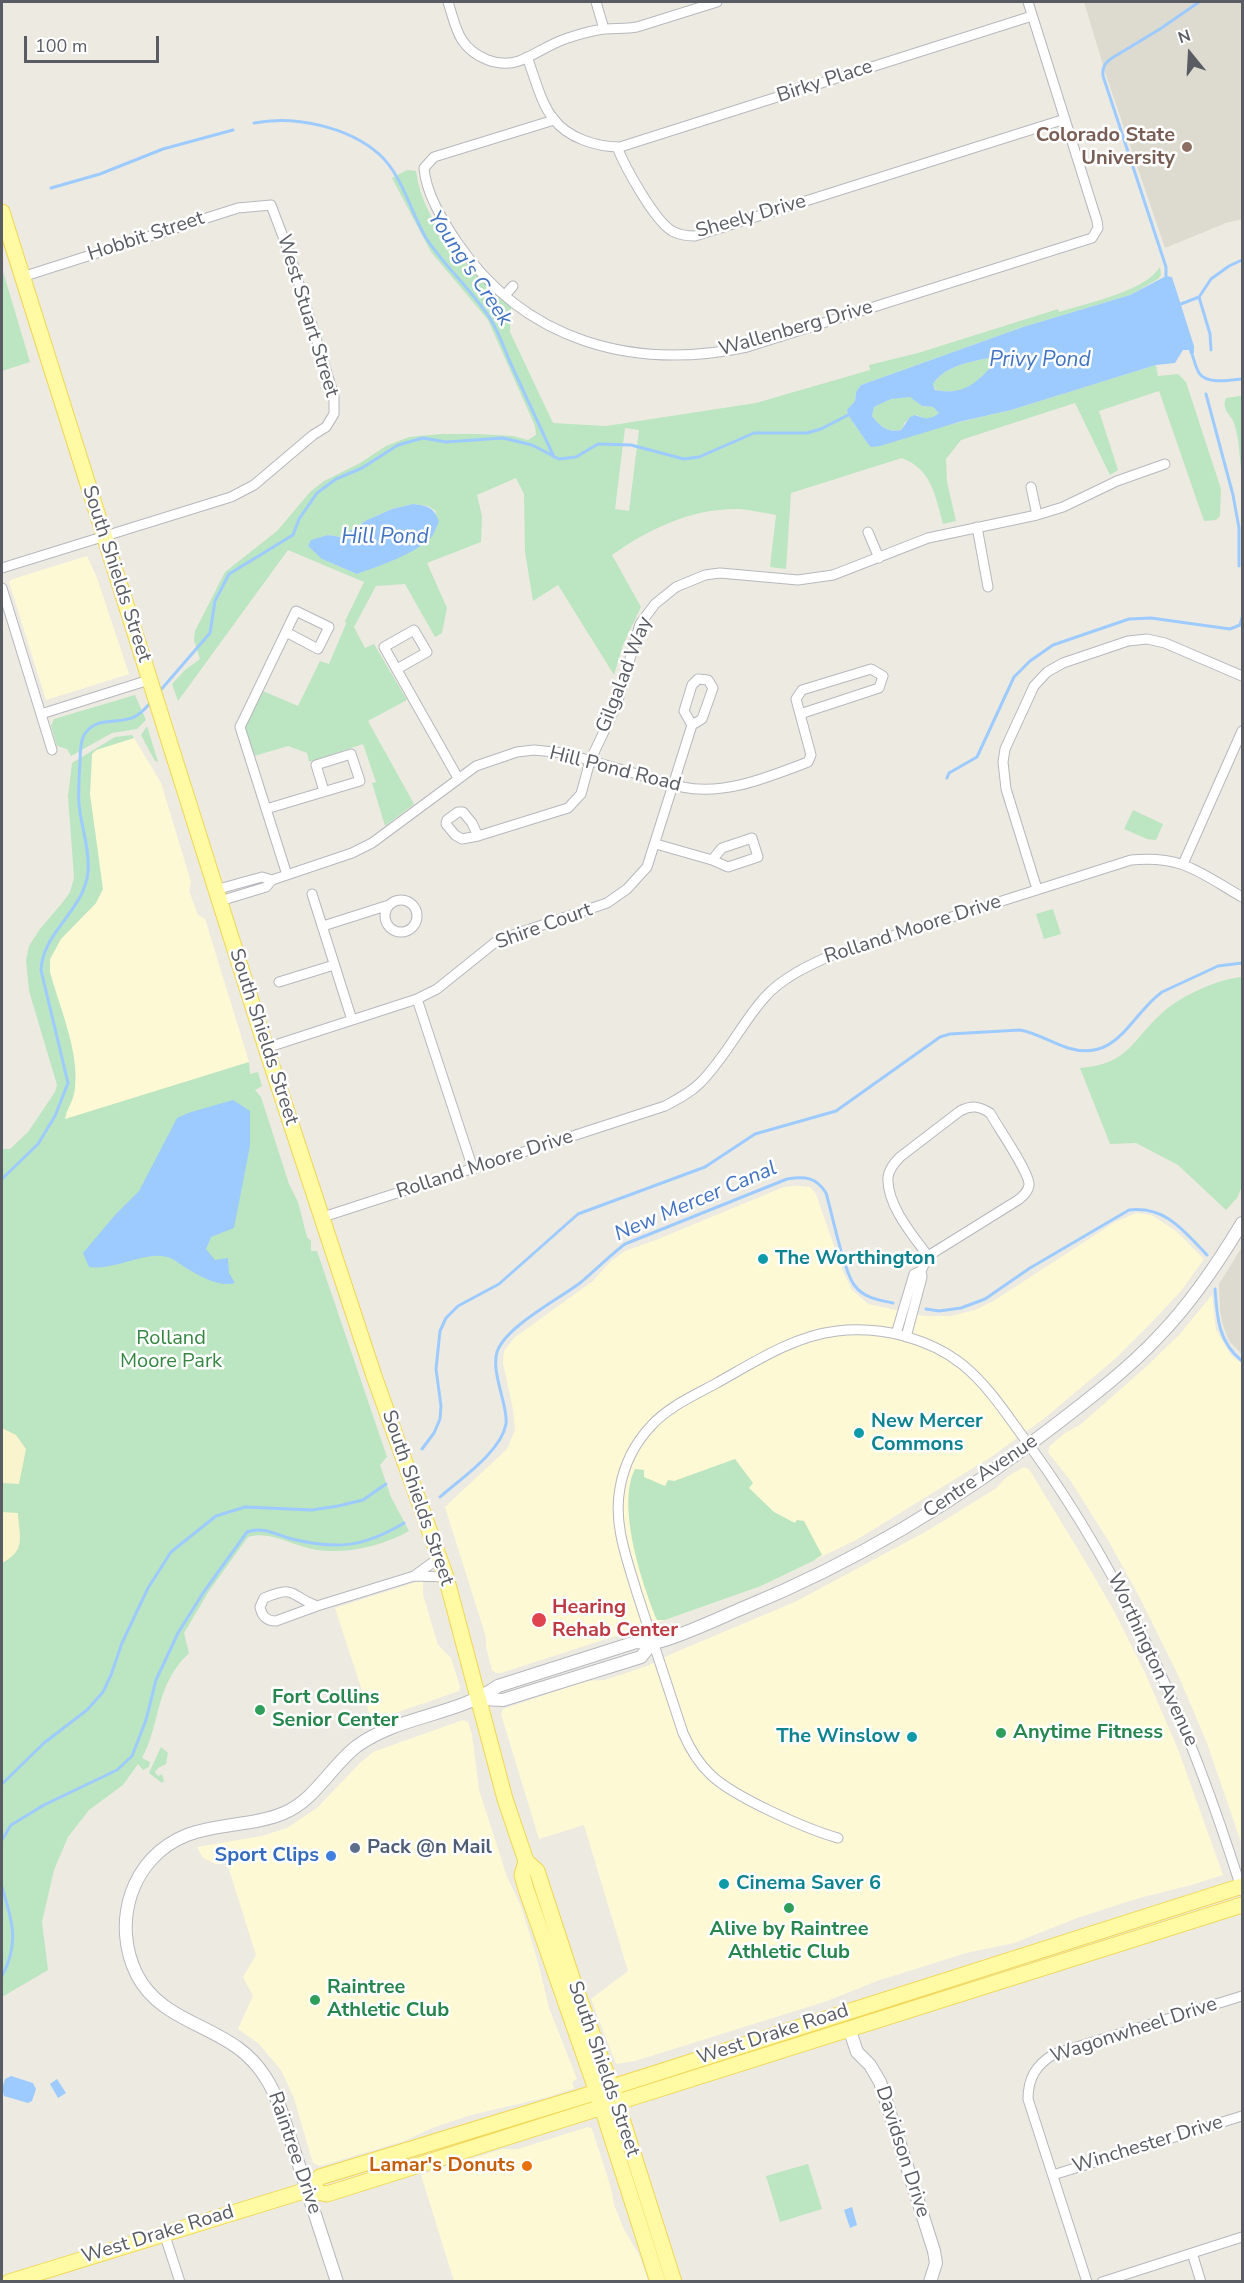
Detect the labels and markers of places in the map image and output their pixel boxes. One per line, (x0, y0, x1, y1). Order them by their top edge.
place label: Colorado State University (1036, 124, 1175, 171)
marker: Colorado State University (1180, 140, 1194, 154)
place label: The Worthington (775, 1247, 935, 1271)
marker: The Worthington (756, 1252, 770, 1266)
place label: New Mercer Commons (871, 1410, 983, 1457)
marker: New Mercer Commons (852, 1426, 866, 1440)
place label: Hearing Rehab Center (552, 1596, 678, 1643)
marker: Hearing Rehab Center (530, 1611, 548, 1629)
place label: Fort Collins Senior Center (272, 1686, 399, 1733)
marker: Fort Collins Senior Center (253, 1703, 267, 1717)
place label: Anytime Fitness (1013, 1721, 1163, 1745)
place label: The Winslow (776, 1725, 900, 1749)
marker: Anytime Fitness (994, 1726, 1008, 1740)
marker: The Winslow (905, 1730, 919, 1744)
place label: Pack @n Mail (367, 1836, 492, 1860)
marker: Pack @n Mail (348, 1841, 362, 1855)
place label: Sport Clips (215, 1844, 319, 1868)
marker: Sport Clips (324, 1849, 338, 1863)
place label: Cinema Saver 6 (736, 1872, 881, 1896)
marker: Cinema Saver 6 (717, 1877, 731, 1891)
marker: Alive by Raintree Athletic Club (782, 1901, 796, 1915)
place label: Alive by Raintree Athletic Club (709, 1918, 869, 1965)
place label: Raintree Athletic Club (327, 1976, 449, 2023)
marker: Raintree Athletic Club (308, 1993, 322, 2007)
place label: Lamar's Donuts (369, 2154, 515, 2178)
marker: Lamar's Donuts (520, 2159, 534, 2173)

